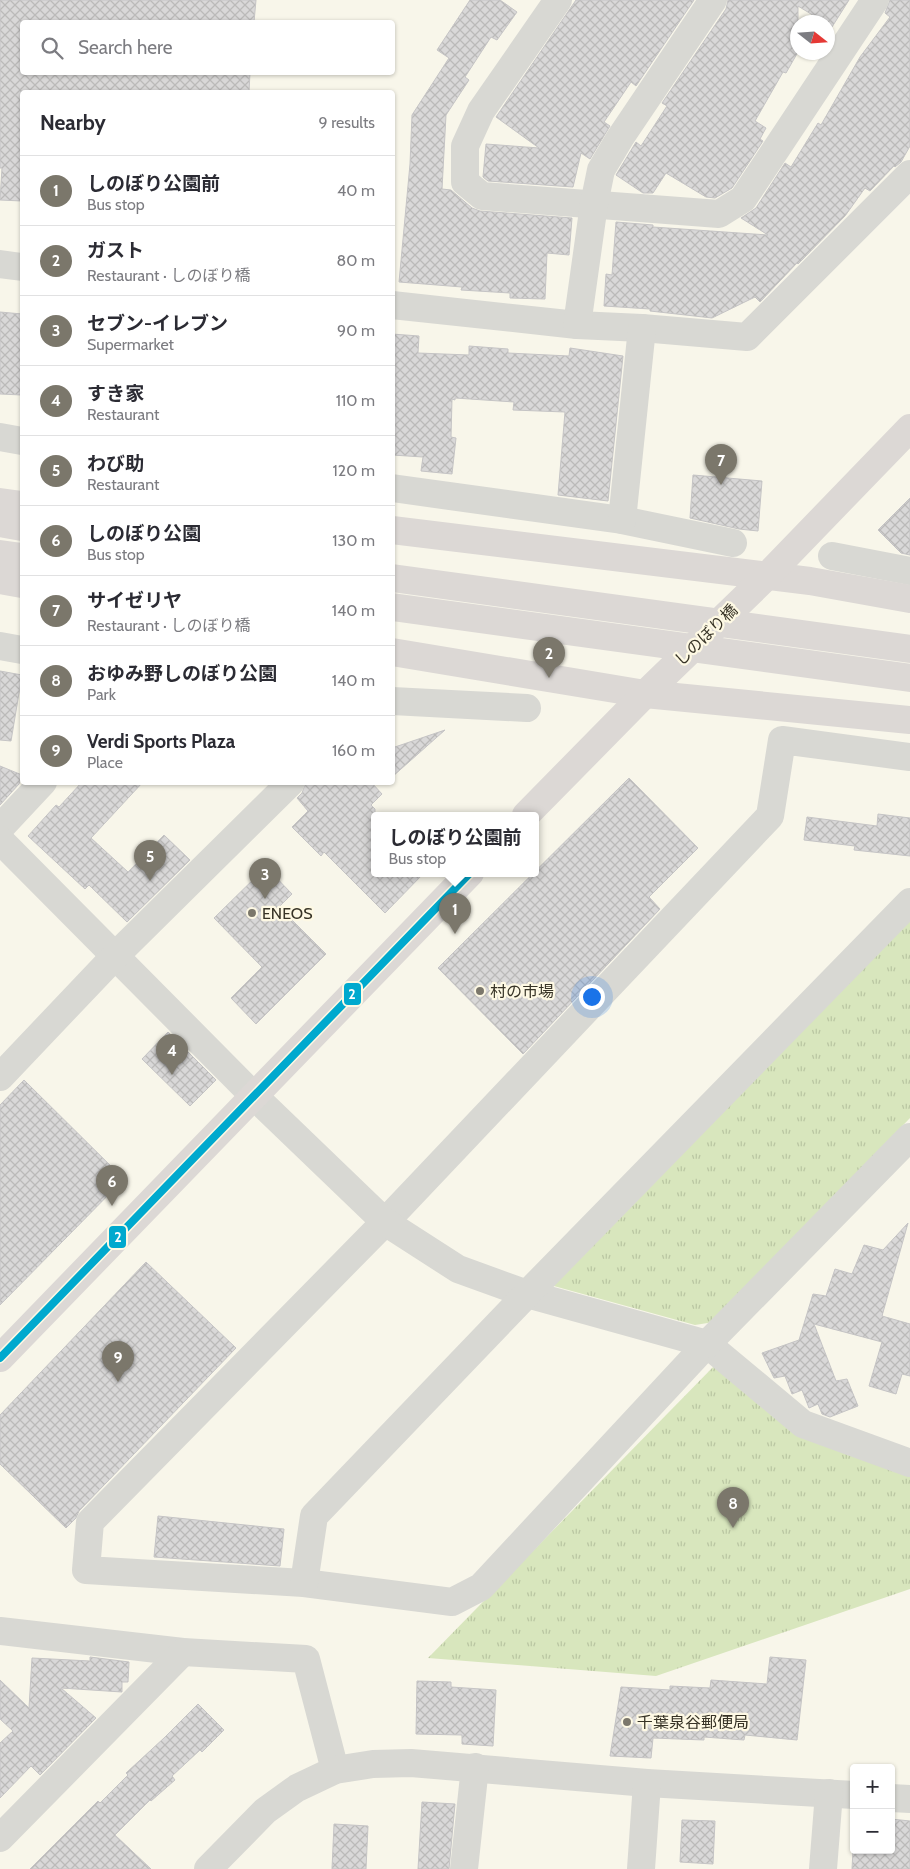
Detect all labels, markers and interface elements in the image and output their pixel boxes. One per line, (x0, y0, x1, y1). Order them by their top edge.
north arrow (790, 15, 835, 60)
search box (20, 20, 395, 75)
icon: search (38, 34, 66, 62)
text: Search here (78, 36, 172, 59)
text: Nearby (40, 110, 106, 135)
text: 9 results (319, 113, 375, 132)
text: しのぼり公園前 (87, 172, 220, 195)
text: 1 (53, 181, 59, 200)
text: 40 m (337, 181, 375, 200)
text: Bus stop (87, 195, 145, 214)
text: ガスト (87, 239, 144, 262)
text: 2 (52, 251, 60, 270)
text: 80 m (337, 251, 375, 270)
text: Restaurant · しのぼり橋 (87, 266, 250, 285)
text: セブン-イレブン (87, 312, 228, 335)
text: 3 (52, 321, 60, 340)
text: 90 m (337, 321, 375, 340)
text: Supermarket (87, 335, 174, 354)
text: すき家 (87, 382, 144, 405)
text: 4 (51, 391, 61, 410)
text: 110 m (336, 391, 375, 410)
text: Restaurant (87, 405, 159, 424)
pin: 7 (705, 444, 737, 485)
text: わび助 (87, 452, 144, 475)
text: 5 (52, 461, 60, 480)
text: 120 m (333, 461, 375, 480)
text: Restaurant (87, 475, 159, 494)
text: しのぼり公園 (87, 522, 201, 545)
text: 6 (52, 531, 61, 550)
text: 130 m (332, 531, 375, 550)
text: Bus stop (87, 545, 145, 564)
text: サイゼリヤ (87, 589, 182, 612)
street label: しのぼり橋 (671, 600, 741, 670)
text: 7 (52, 601, 60, 620)
text: 140 m (332, 601, 375, 620)
text: Restaurant · しのぼり橋 (87, 616, 250, 635)
pin: 2 (533, 637, 565, 678)
text: おゆみ野しのぼり公園 (87, 662, 277, 685)
text: 8 (51, 671, 61, 690)
text: 140 m (332, 671, 375, 690)
text: Park (87, 685, 116, 704)
text: Verdi Sports Plaza (87, 730, 235, 753)
text: 9 (52, 741, 61, 760)
text: 160 m (332, 741, 375, 760)
text: Place (87, 753, 123, 772)
popup (371, 812, 539, 877)
text: しのぼり公園前 (388, 826, 522, 849)
pin: 5 (134, 840, 166, 881)
text: Bus stop (388, 849, 446, 868)
pin: 3 (249, 858, 281, 899)
pin: 1 (439, 893, 471, 934)
place label: ENEOS (262, 904, 312, 923)
marker: ENEOS (246, 907, 258, 919)
line badge: 2 (343, 982, 362, 1006)
place label: 村の市場 (490, 982, 554, 1001)
your location (579, 984, 605, 1010)
text: 2 (348, 985, 356, 1003)
marker: 村の市場 (474, 985, 486, 997)
pin: 4 (156, 1034, 188, 1075)
pin: 6 (96, 1165, 128, 1206)
line badge: 2 (108, 1225, 127, 1249)
text: 2 (114, 1228, 122, 1246)
pin: 9 (102, 1341, 134, 1382)
pin: 8 (717, 1487, 749, 1528)
place label: 千葉泉谷郵便局 (637, 1713, 749, 1732)
marker: 千葉泉谷郵便局 (621, 1716, 633, 1728)
map controls (850, 1764, 895, 1854)
button: + (850, 1764, 895, 1809)
button: − (850, 1809, 895, 1854)

